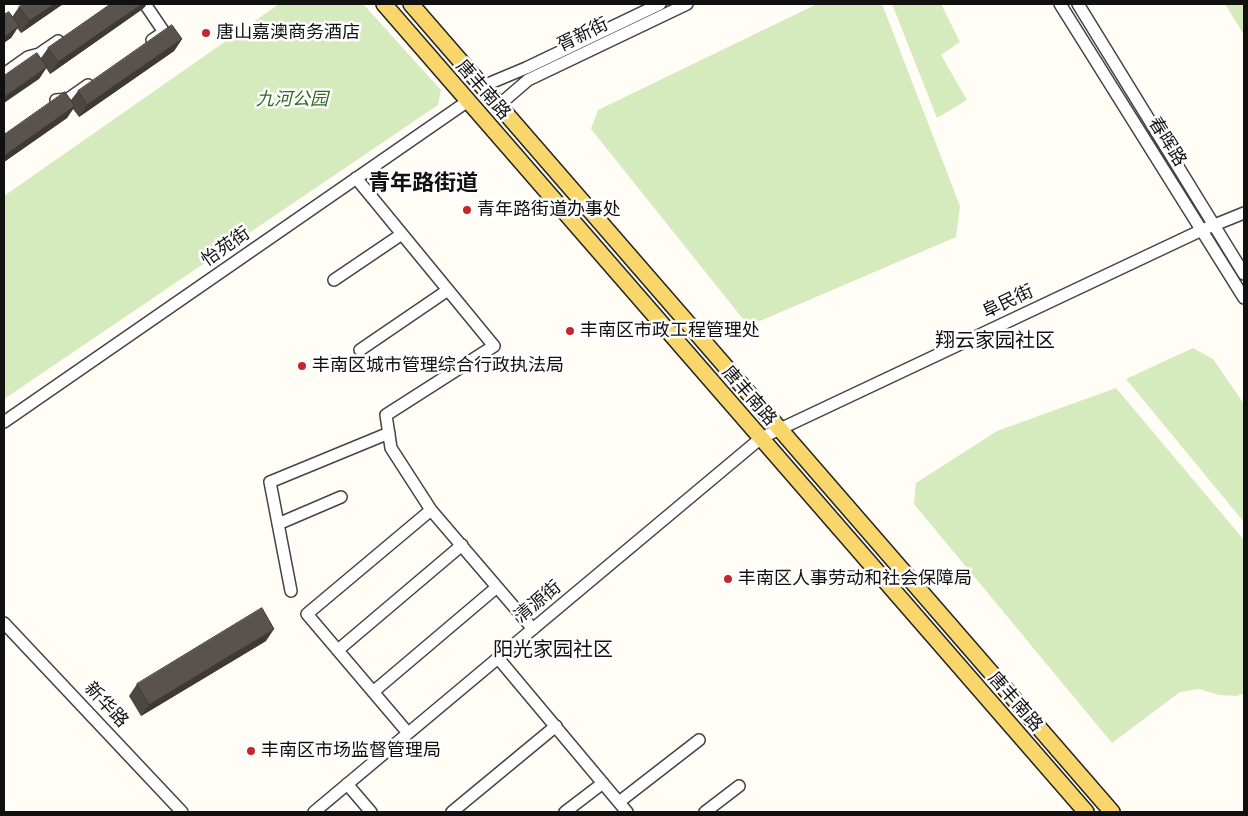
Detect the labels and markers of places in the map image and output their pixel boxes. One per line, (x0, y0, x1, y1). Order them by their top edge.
place label: 唐山嘉澳商务酒店 (216, 22, 360, 44)
marker: 唐山嘉澳商务酒店 (200, 27, 212, 39)
place label: 青年路街道办事处 (477, 199, 621, 221)
marker: 青年路街道办事处 (461, 204, 473, 216)
place label: 丰南区市政工程管理处 (580, 320, 760, 342)
marker: 丰南区市政工程管理处 (564, 325, 576, 337)
place label: 丰南区城市管理综合行政执法局 (312, 355, 564, 377)
marker: 丰南区城市管理综合行政执法局 (296, 360, 308, 372)
place label: 丰南区人事劳动和社会保障局 (738, 568, 972, 590)
marker: 丰南区人事劳动和社会保障局 (722, 573, 734, 585)
place label: 丰南区市场监督管理局 (261, 740, 441, 762)
marker: 丰南区市场监督管理局 (245, 745, 257, 757)

